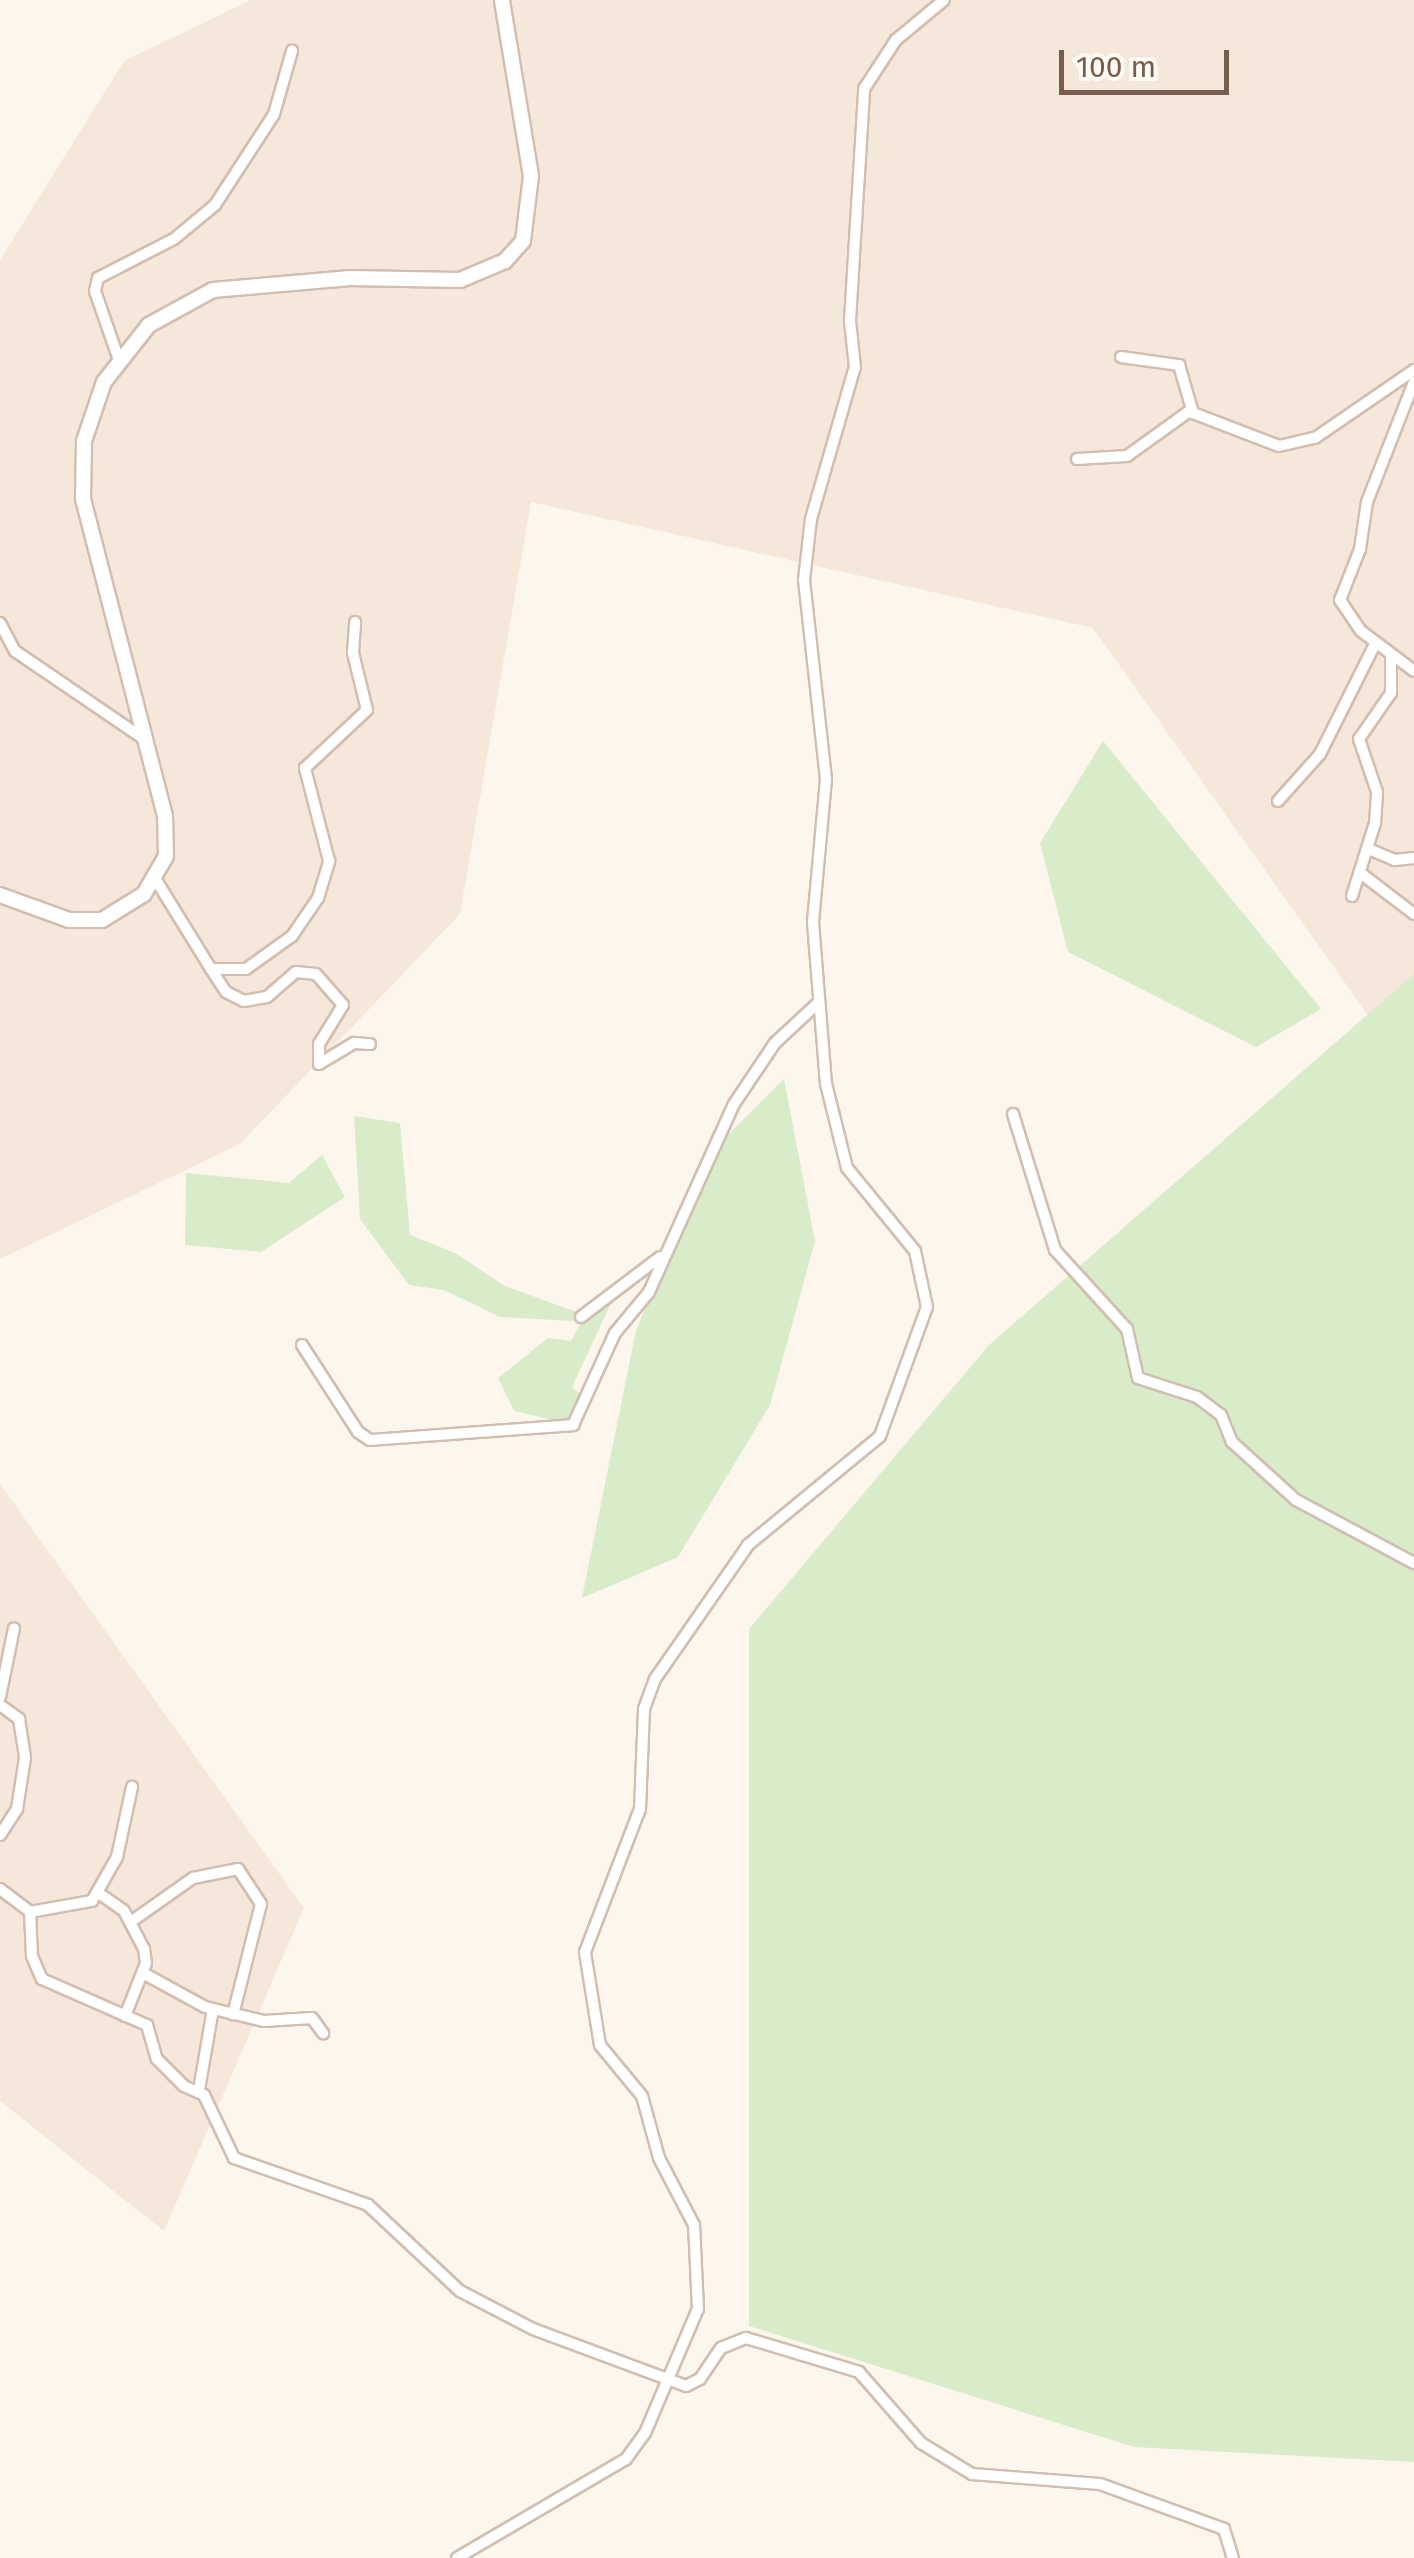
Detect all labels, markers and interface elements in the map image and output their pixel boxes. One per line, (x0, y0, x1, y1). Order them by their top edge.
scale bar (1064, 30, 1234, 92)
text: 100 m (1076, 49, 1156, 85)

